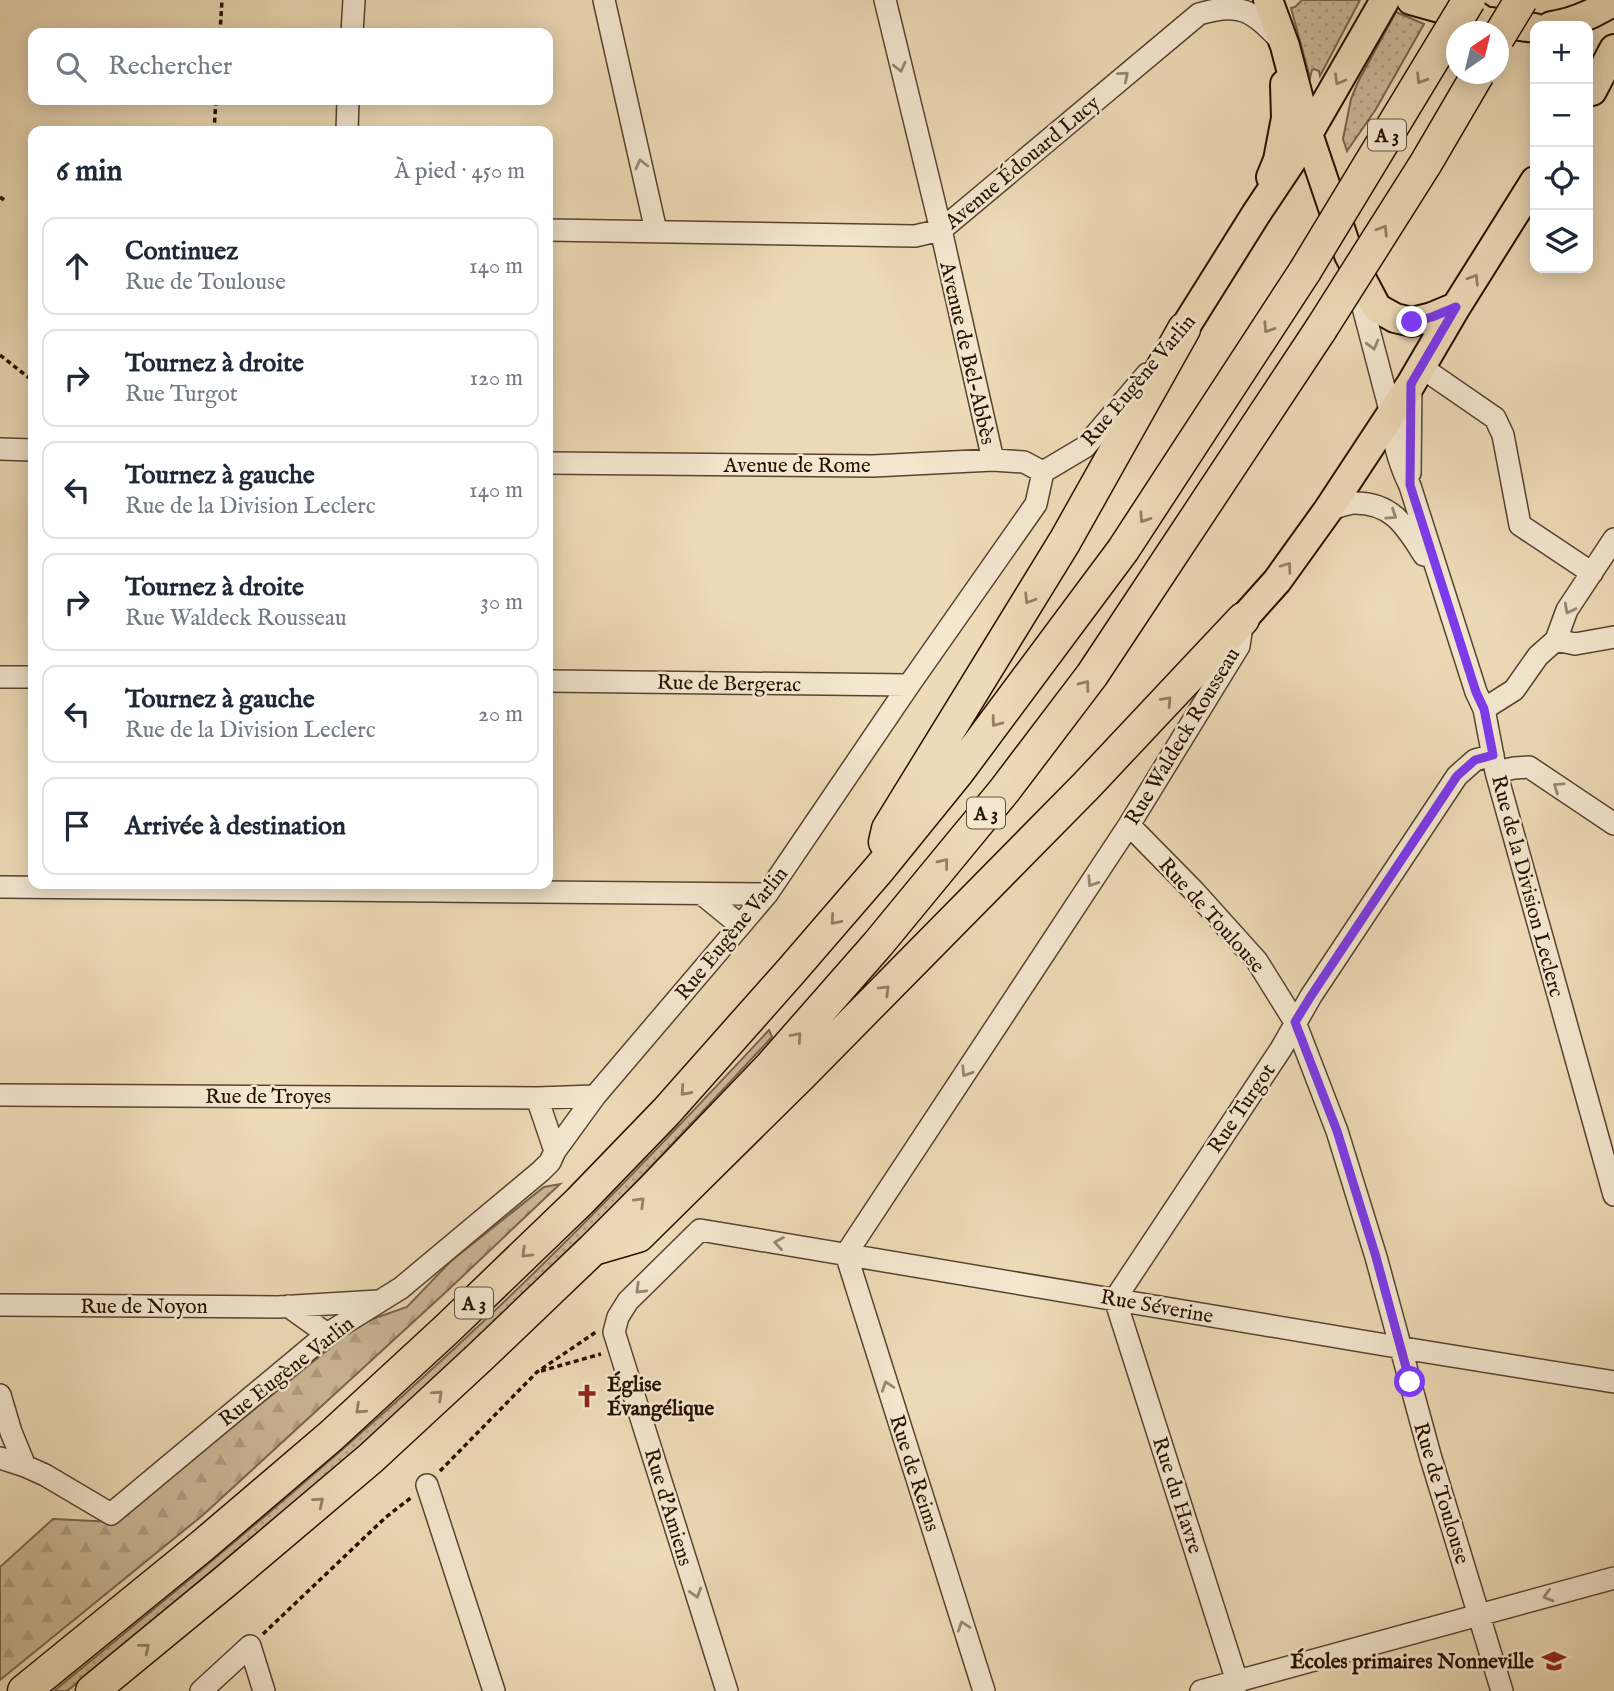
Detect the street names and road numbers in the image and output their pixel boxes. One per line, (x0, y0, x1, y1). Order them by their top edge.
street label: Avenue Édouard Lucy (938, 89, 1107, 237)
road number: A 3 (1368, 119, 1406, 150)
street label: Avenue de Bel-Abbès (932, 258, 1001, 447)
street label: Rue Eugène Varlin (1076, 309, 1202, 453)
street label: Avenue de Rome (722, 453, 871, 480)
street label: Rue Waldeck Rousseau (1120, 643, 1247, 831)
street label: Rue de Bergerac (657, 670, 801, 699)
street label: Rue de la Division Leclerc (1484, 772, 1569, 1000)
road number: A 3 (967, 798, 1005, 828)
street label: Rue de Toulouse (1152, 852, 1270, 980)
street label: Rue Eugène Varlin (670, 861, 794, 1006)
street label: Rue Turgot (1202, 1059, 1282, 1159)
street label: Rue de Troyes (205, 1084, 331, 1111)
street label: Rue Séverine (1098, 1284, 1216, 1331)
road number: A 3 (455, 1288, 493, 1318)
street label: Rue de Noyon (80, 1294, 208, 1321)
street label: Rue Eugène Varlin (214, 1311, 360, 1433)
street label: Rue de Reims (882, 1412, 945, 1535)
street label: Rue de Toulouse (1406, 1419, 1475, 1568)
street label: Rue du Havre (1145, 1434, 1208, 1558)
street label: Rue d'Amiens (637, 1446, 698, 1569)

